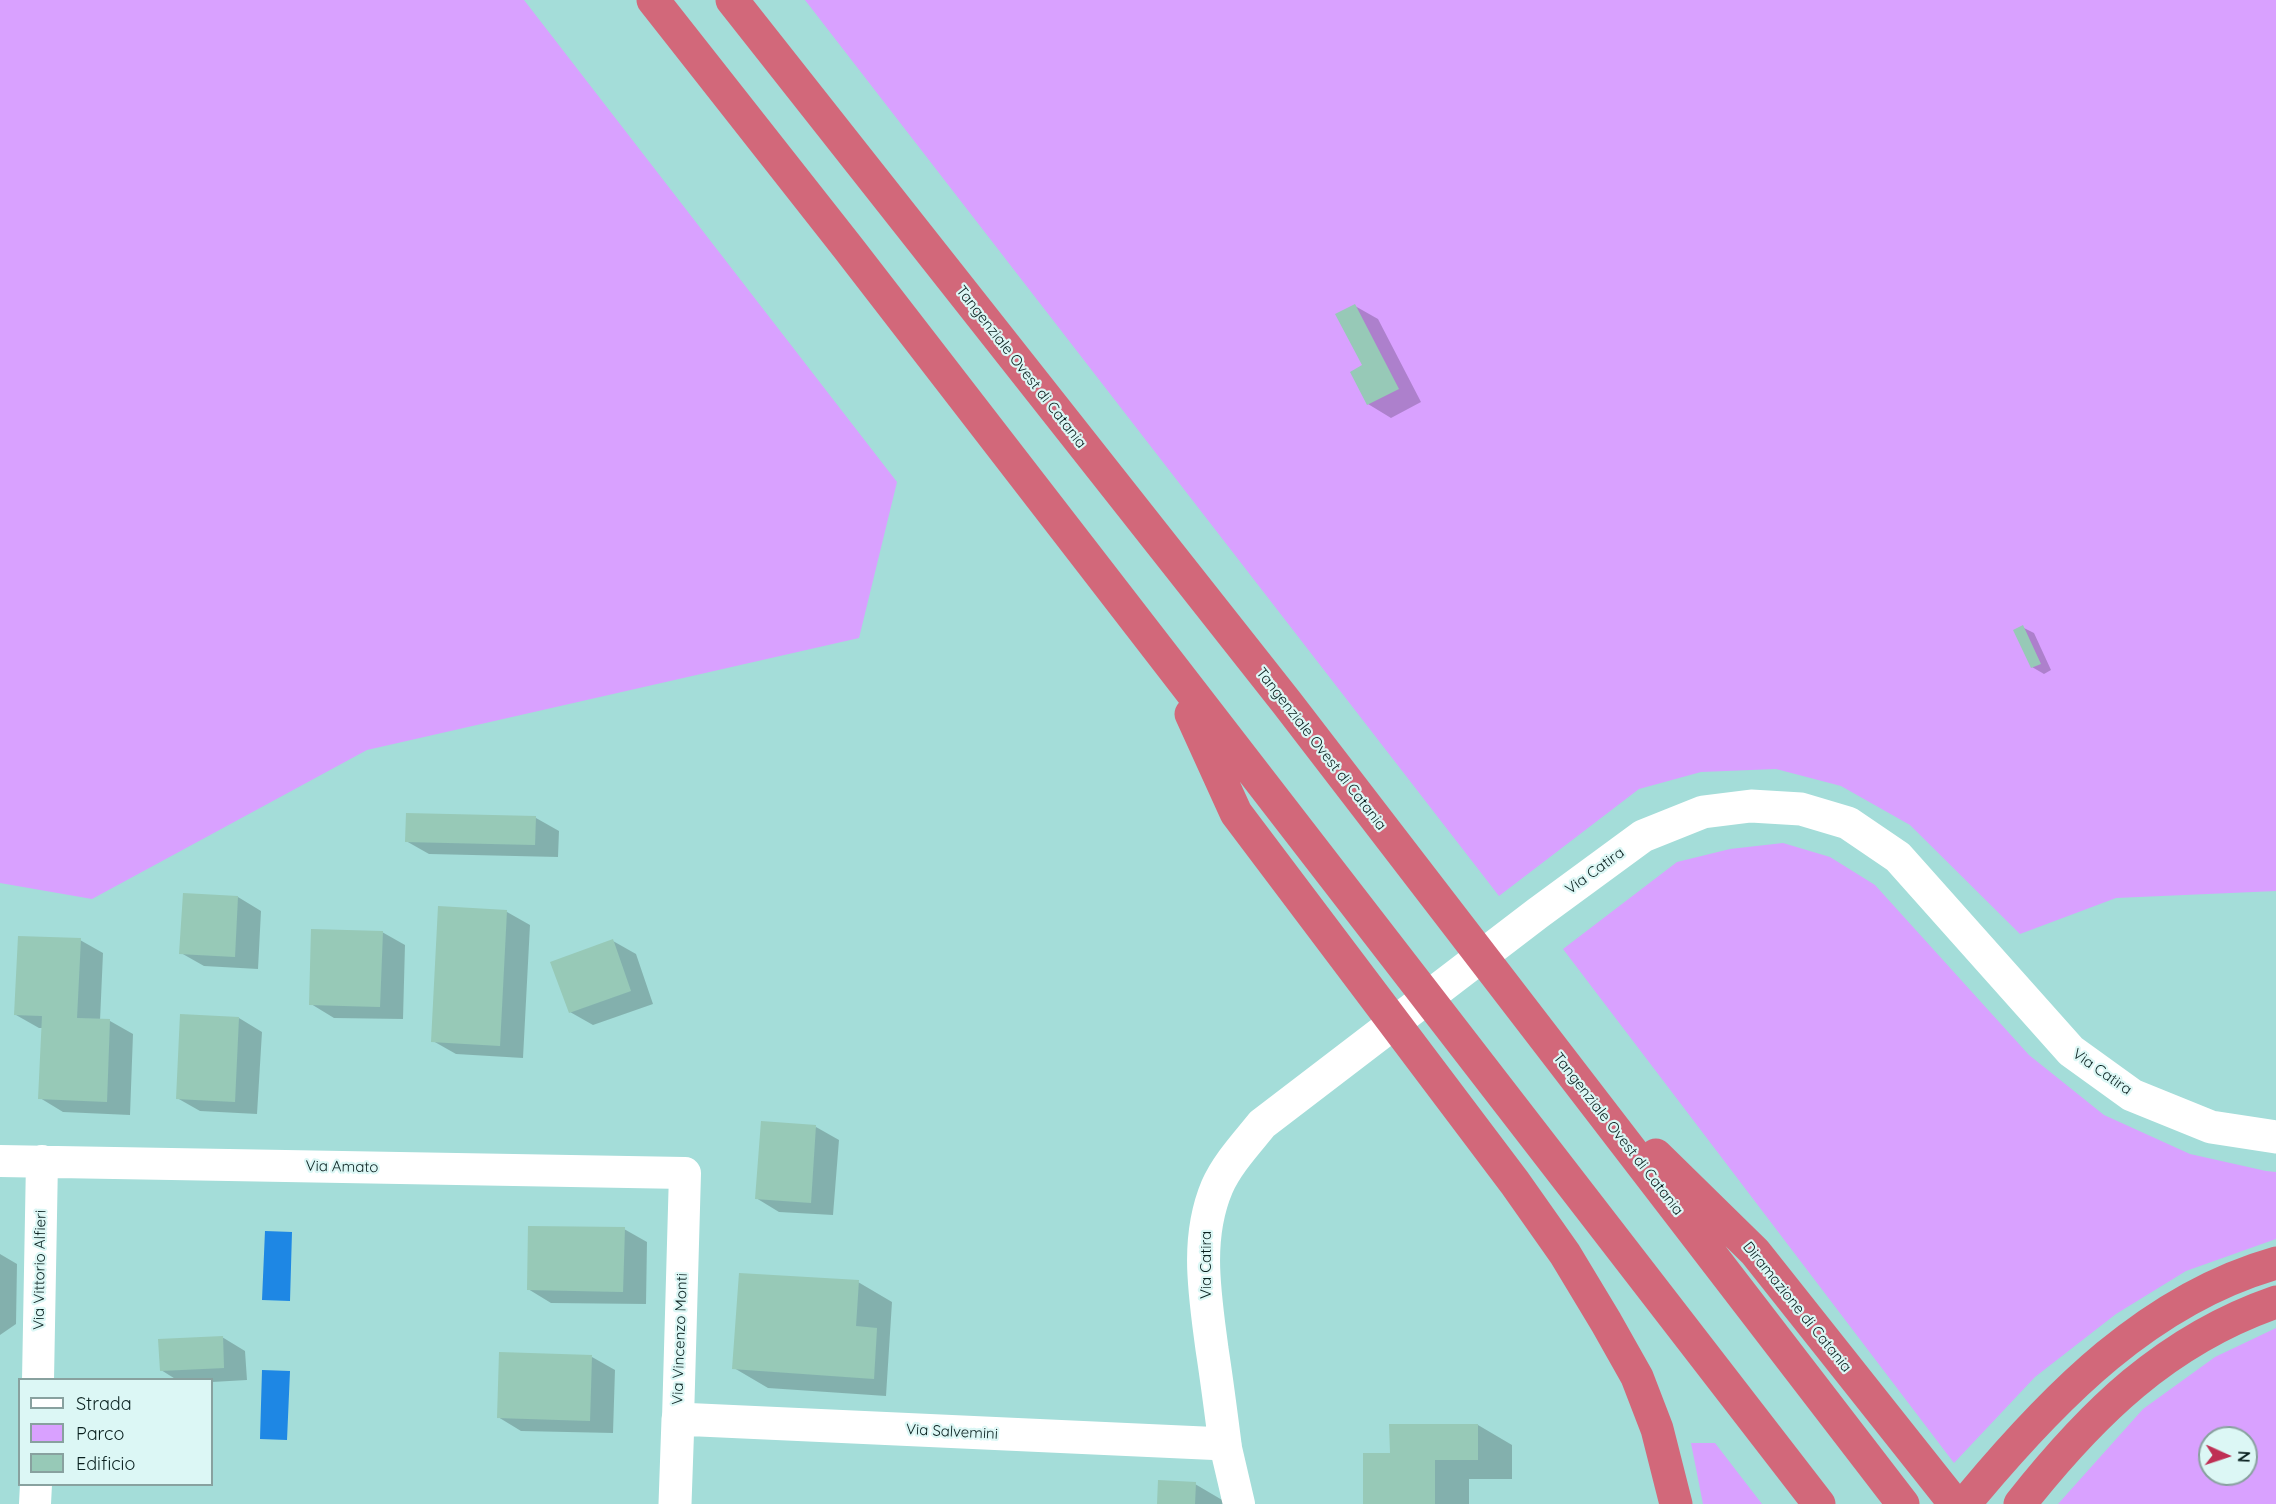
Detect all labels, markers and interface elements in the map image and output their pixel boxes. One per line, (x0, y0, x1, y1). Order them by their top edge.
street label: Tangenziale Ovest di Catania (952, 282, 1090, 452)
street label: Tangenziale Ovest di Catania (1252, 664, 1390, 834)
street label: Via Catira (1562, 844, 1628, 898)
street label: Via Catira (2069, 1045, 2135, 1099)
street label: Tangenziale Ovest di Catania (1549, 1049, 1687, 1219)
street label: Via Amato (305, 1157, 379, 1177)
street label: Via Vittorio Alfieri (30, 1210, 50, 1330)
street label: Via Catira (1197, 1231, 1215, 1299)
street label: Diramazione di Catania (1739, 1238, 1855, 1376)
street label: Via Vincenzo Monti (669, 1273, 691, 1405)
legend (18, 1378, 213, 1486)
text: Strada (76, 1392, 132, 1415)
street label: Via Salvemini (906, 1421, 998, 1443)
text: Parco (76, 1422, 124, 1445)
north arrow (2198, 1426, 2258, 1486)
text: N (2234, 1450, 2254, 1463)
text: Edificio (76, 1452, 135, 1475)

